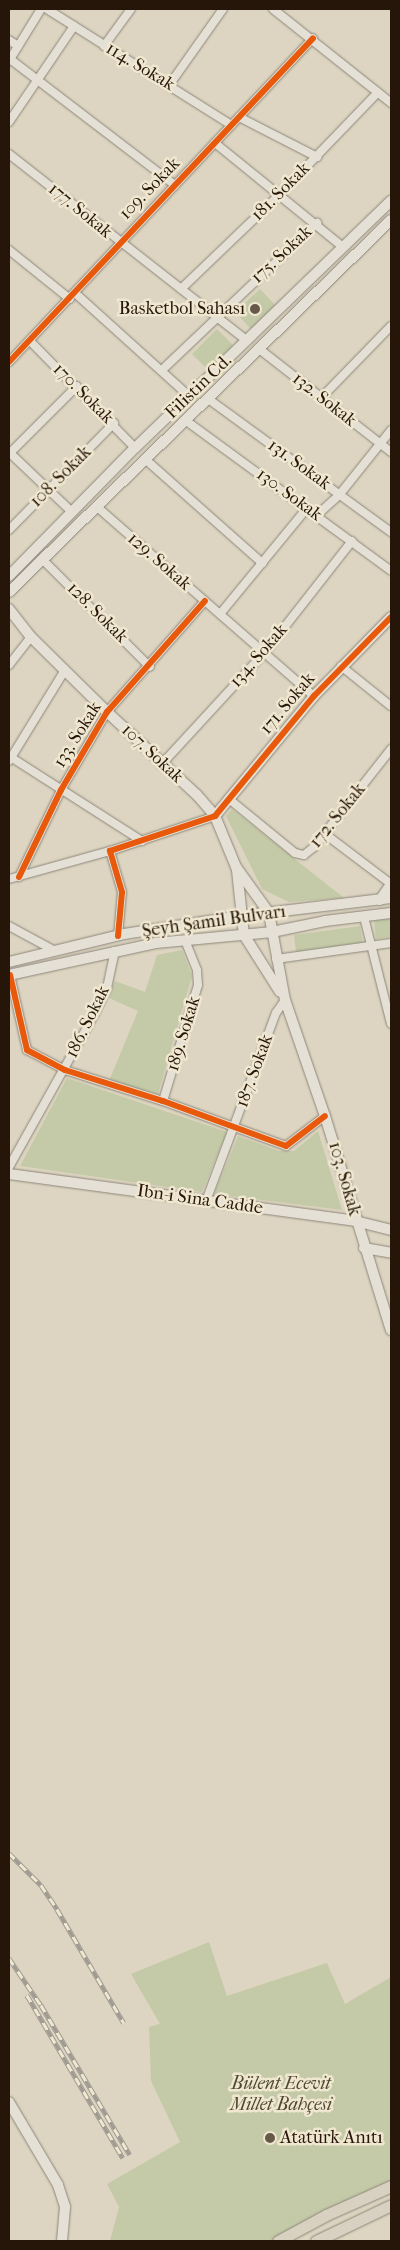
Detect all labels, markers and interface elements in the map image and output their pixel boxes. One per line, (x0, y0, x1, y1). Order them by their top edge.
street label: 114. Sokak (102, 38, 178, 96)
street label: 109. Sokak (115, 153, 185, 225)
street label: 181. Sokak (247, 158, 315, 226)
street label: 177. Sokak (44, 179, 116, 243)
street label: 175. Sokak (247, 221, 317, 289)
place label: Basketbol Sahası (119, 298, 245, 320)
marker: Basketbol Sahası (249, 303, 261, 315)
street label: Filistin Cd. (161, 350, 237, 424)
street label: 170. Sokak (48, 359, 118, 429)
street label: 132. Sokak (288, 368, 360, 432)
street label: 131. Sokak (263, 435, 335, 495)
street label: 108. Sokak (26, 442, 96, 512)
street label: 130. Sokak (252, 464, 326, 526)
street label: 129. Sokak (123, 528, 195, 596)
street label: 128. Sokak (62, 578, 132, 648)
street label: 134. Sokak (225, 620, 293, 692)
street label: 171. Sokak (256, 669, 320, 739)
street label: 133. Sokak (49, 698, 107, 772)
street label: 107. Sokak (116, 720, 188, 788)
street label: 172. Sokak (305, 779, 371, 853)
street label: Şeyh Şamil Bulvarı (141, 901, 287, 943)
street label: 186. Sokak (61, 982, 115, 1062)
street label: 189. Sokak (162, 994, 206, 1074)
street label: 187. Sokak (232, 1031, 278, 1111)
street label: 103. Sokak (323, 1139, 365, 1219)
street label: Ibn-i Sina Cadde (136, 1180, 264, 1220)
park label: Bülent Ecevit Millet Bahçesi (230, 2074, 332, 2116)
place label: Atatürk Anıtı (280, 2127, 383, 2149)
marker: Atatürk Anıtı (264, 2132, 276, 2144)

